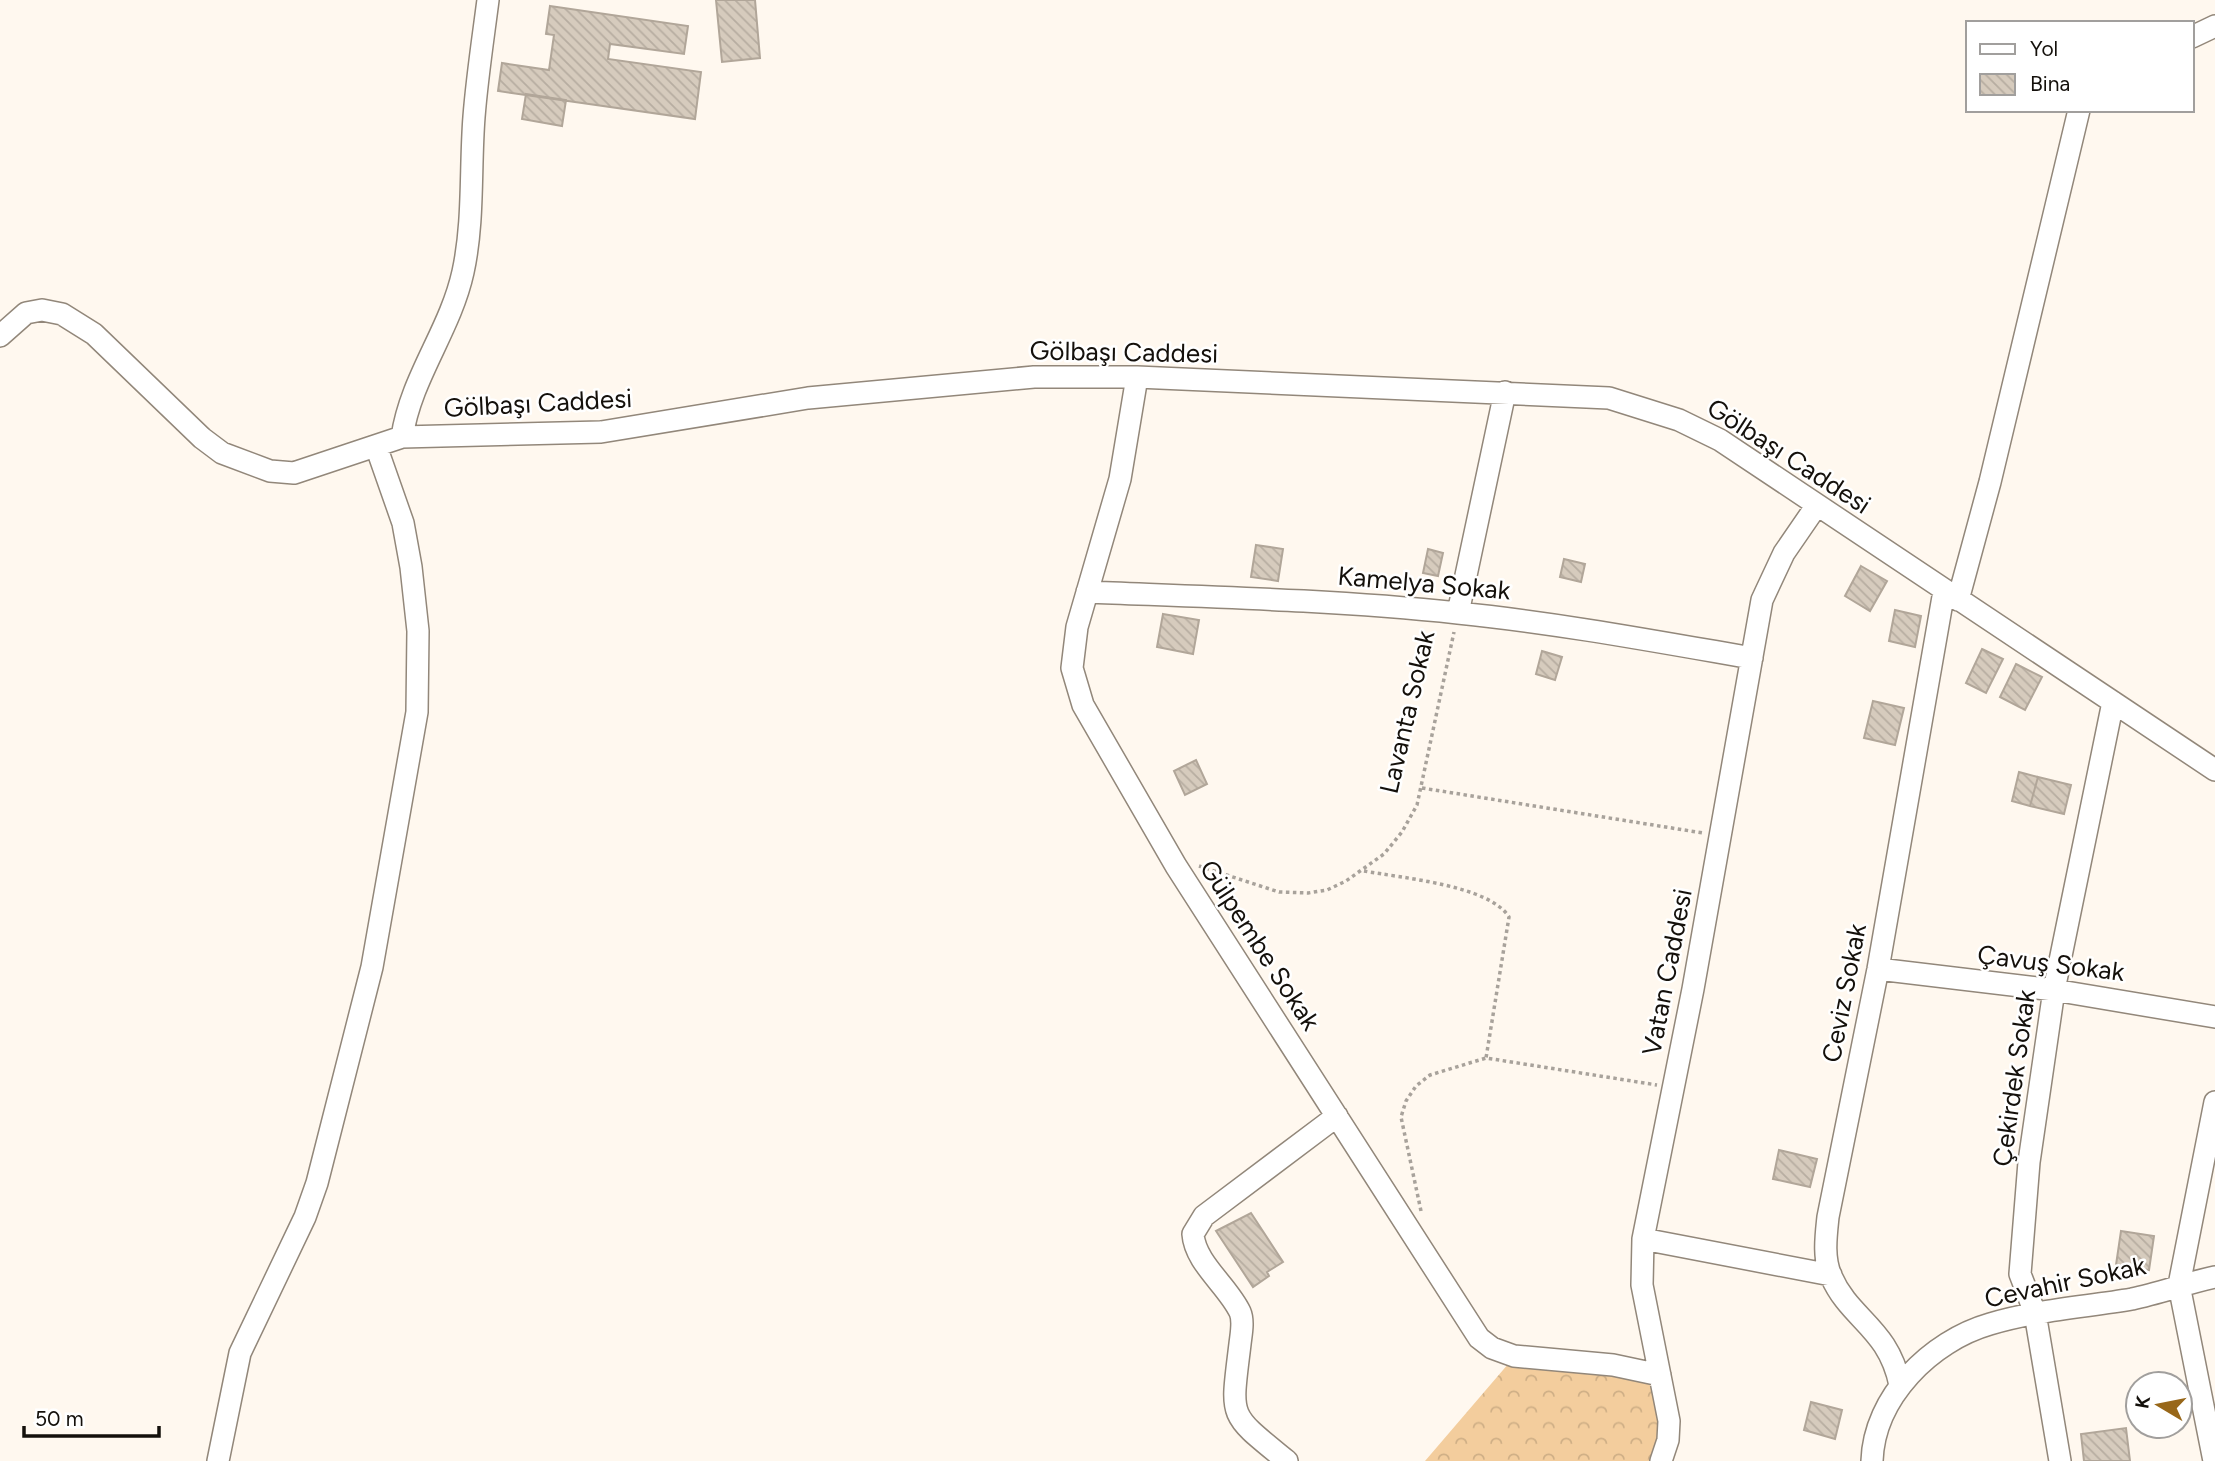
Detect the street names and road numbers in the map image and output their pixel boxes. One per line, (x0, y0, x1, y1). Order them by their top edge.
street label: Gölbaşı Caddesi (1029, 334, 1219, 370)
street label: Gölbaşı Caddesi (443, 382, 633, 424)
street label: Gölbaşı Caddesi (1701, 391, 1877, 521)
street label: Kamelya Sokak (1336, 560, 1512, 607)
street label: Lavanta Sokak (1373, 627, 1441, 797)
street label: Gülpembe Sokak (1193, 854, 1327, 1037)
street label: Vatan Caddesi (1635, 886, 1699, 1058)
street label: Ceviz Sokak (1815, 921, 1873, 1065)
street label: Çavuş Sokak (1976, 938, 2127, 988)
street label: Çekirdek Sokak (1986, 987, 2042, 1168)
street label: Cevahir Sokak (1981, 1249, 2149, 1315)

